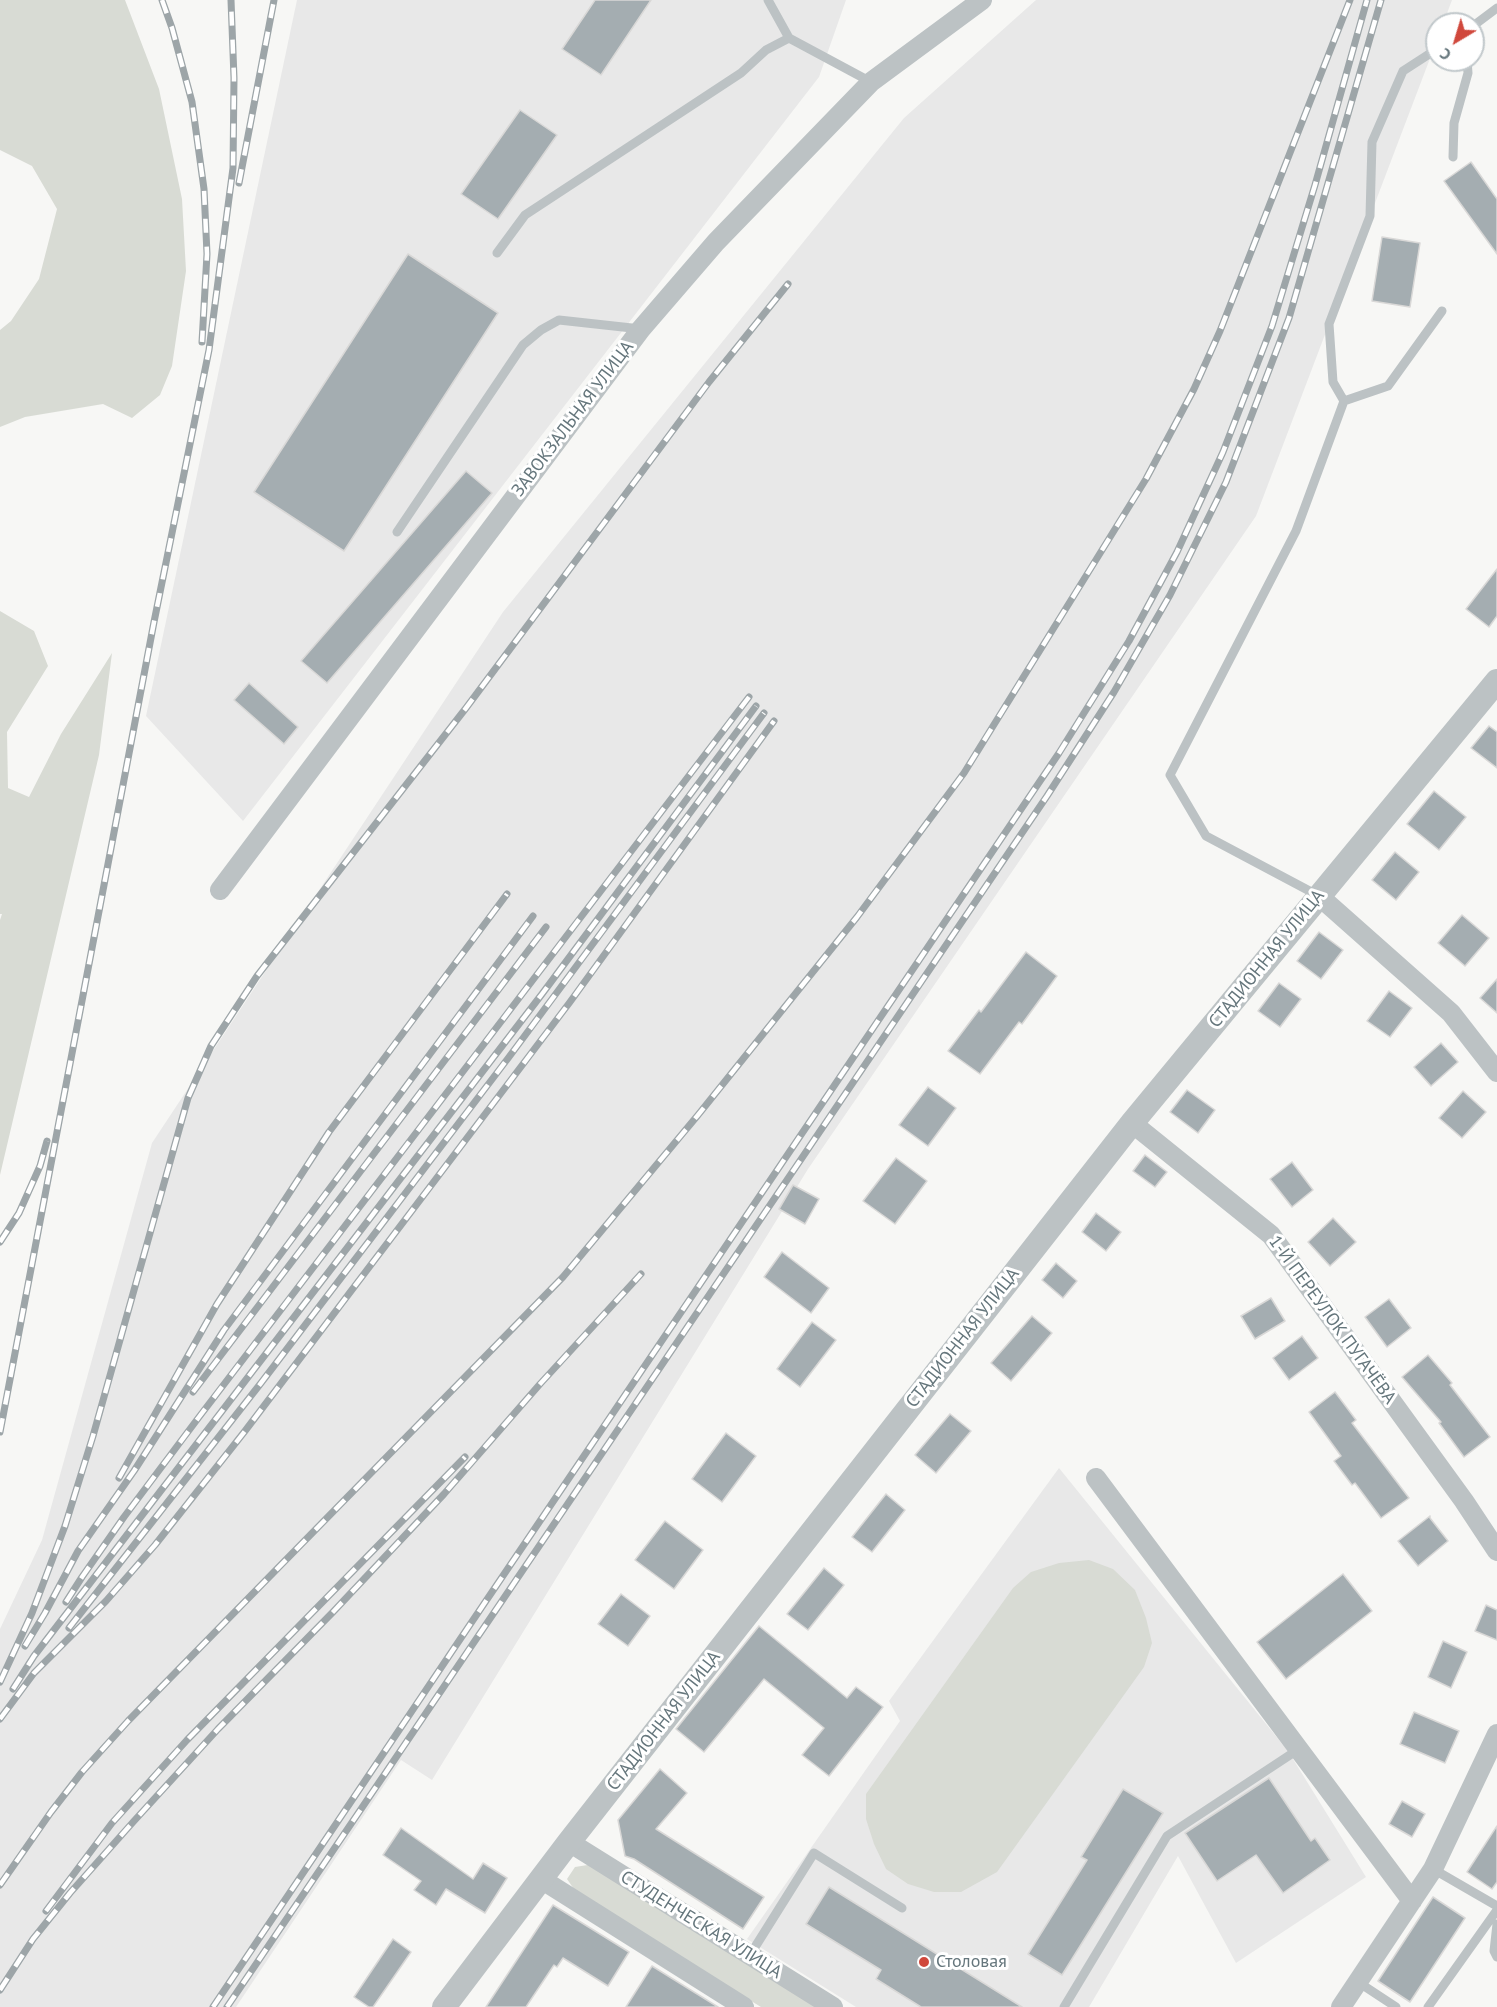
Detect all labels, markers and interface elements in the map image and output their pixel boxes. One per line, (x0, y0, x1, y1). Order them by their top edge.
north arrow (1425, 12, 1485, 72)
text: С (1435, 44, 1455, 65)
street label: ЗАВОКЗАЛЬНАЯ УЛИЦА (508, 337, 638, 501)
street label: СТАДИОННАЯ УЛИЦА (1205, 886, 1329, 1032)
street label: 1-Й ПЕРЕУЛОК ПУГАЧЁВА (1264, 1232, 1400, 1408)
street label: СТАДИОННАЯ УЛИЦА (902, 1264, 1024, 1412)
street label: СТАДИОННАЯ УЛИЦА (603, 1647, 725, 1795)
street label: СТУДЕНЧЕСКАЯ УЛИЦА (616, 1866, 786, 1984)
place label: Столовая (936, 1951, 1007, 1973)
marker: Столовая (917, 1955, 931, 1969)

